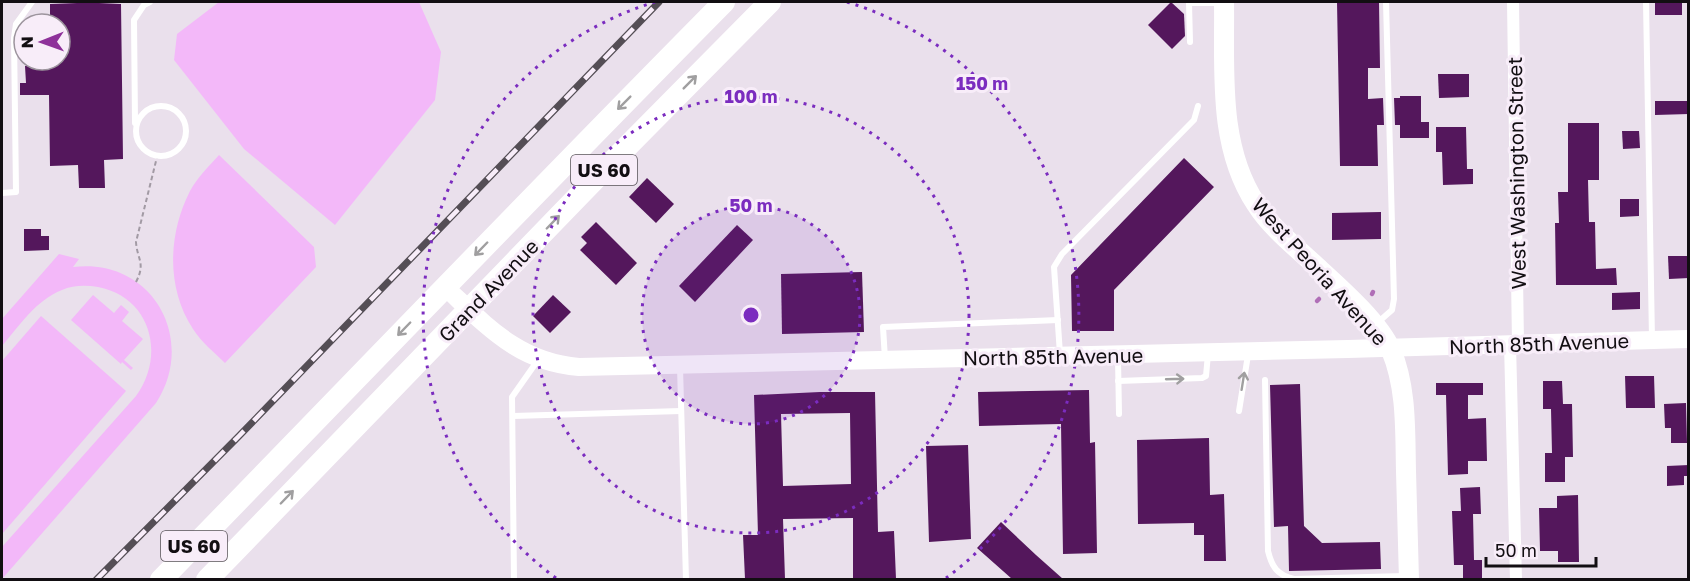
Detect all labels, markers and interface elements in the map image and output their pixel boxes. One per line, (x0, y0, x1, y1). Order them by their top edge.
north arrow (12, 12, 72, 72)
text: N (17, 36, 37, 49)
street label: West Washington Street (1502, 56, 1530, 290)
text: 150 m (956, 72, 1008, 94)
one-way arrow (682, 75, 697, 90)
text: 100 m (725, 85, 777, 107)
one-way arrow (616, 96, 631, 111)
road number: US 60 (571, 155, 637, 185)
street label: West Peoria Avenue (1247, 192, 1393, 350)
text: 50 m (730, 194, 772, 216)
one-way arrow (546, 215, 560, 230)
street label: Grand Avenue (433, 234, 543, 346)
one-way arrow (473, 242, 488, 257)
centre of rings (741, 305, 761, 325)
one-way arrow (397, 322, 412, 337)
street label: North 85th Avenue (1448, 328, 1630, 358)
street label: North 85th Avenue (963, 342, 1143, 370)
one-way arrow (1238, 371, 1249, 391)
one-way arrow (1164, 373, 1184, 385)
one-way arrow (280, 489, 295, 504)
scale bar (1486, 530, 1596, 568)
road number: US 60 (161, 531, 227, 561)
text: 50 m (1495, 539, 1537, 561)

